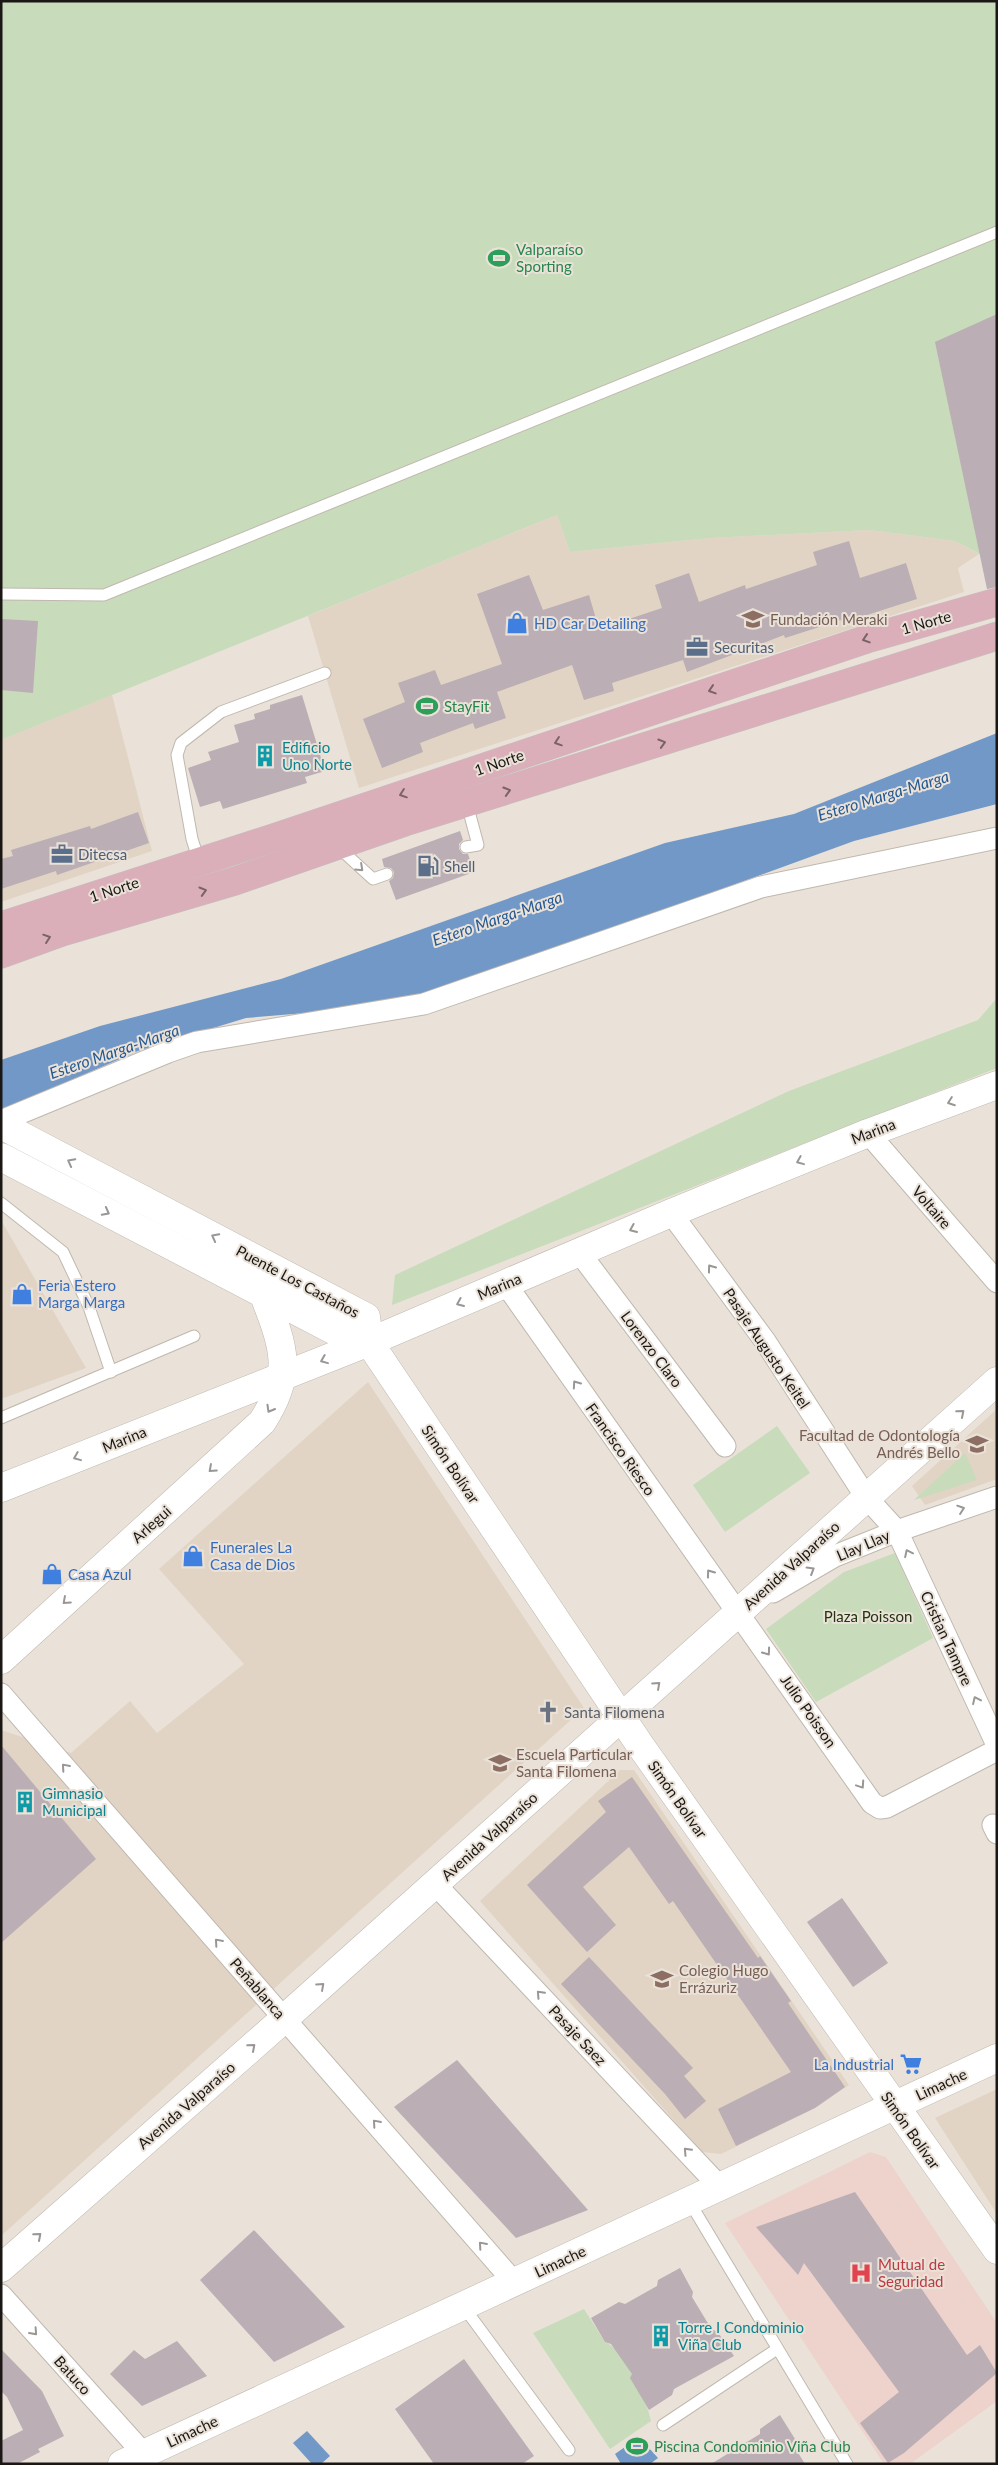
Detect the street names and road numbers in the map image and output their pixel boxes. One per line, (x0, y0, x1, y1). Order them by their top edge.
street label: 1 Norte (899, 606, 953, 638)
street label: 1 Norte (472, 745, 526, 779)
street label: 1 Norte (87, 873, 141, 905)
street label: Marina (848, 1114, 898, 1148)
street label: Voltaire (909, 1182, 955, 1232)
street label: Puente Los Castaños (233, 1241, 363, 1321)
street label: Marina (474, 1269, 524, 1303)
street label: Pasaje Augusto Keitel (720, 1284, 814, 1412)
street label: Lorenzo Claro (618, 1307, 686, 1391)
street label: Francisco Riesco (583, 1399, 659, 1499)
street label: Simón Bolívar (418, 1421, 484, 1507)
street label: Marina (99, 1422, 149, 1456)
street label: Arlegui (128, 1502, 174, 1546)
street label: Avenida Valparaíso (739, 1517, 843, 1613)
street label: Llay Llay (834, 1526, 893, 1564)
street label: Cristian Tampre (917, 1588, 977, 1688)
street label: Julio Poisson (777, 1671, 841, 1751)
street label: Simón Bolívar (645, 1757, 712, 1842)
street label: Avenida Valparaíso (437, 1788, 541, 1884)
street label: Peñablanca (227, 1954, 289, 2022)
street label: Pasaje Saez (546, 2001, 611, 2069)
street label: Avenida Valparaíso (134, 2058, 238, 2152)
street label: Limache (912, 2064, 970, 2104)
street label: Simón Bolívar (878, 2088, 945, 2173)
street label: Limache (531, 2241, 589, 2281)
street label: Batuco (51, 2352, 95, 2398)
street label: Limache (163, 2411, 221, 2451)

